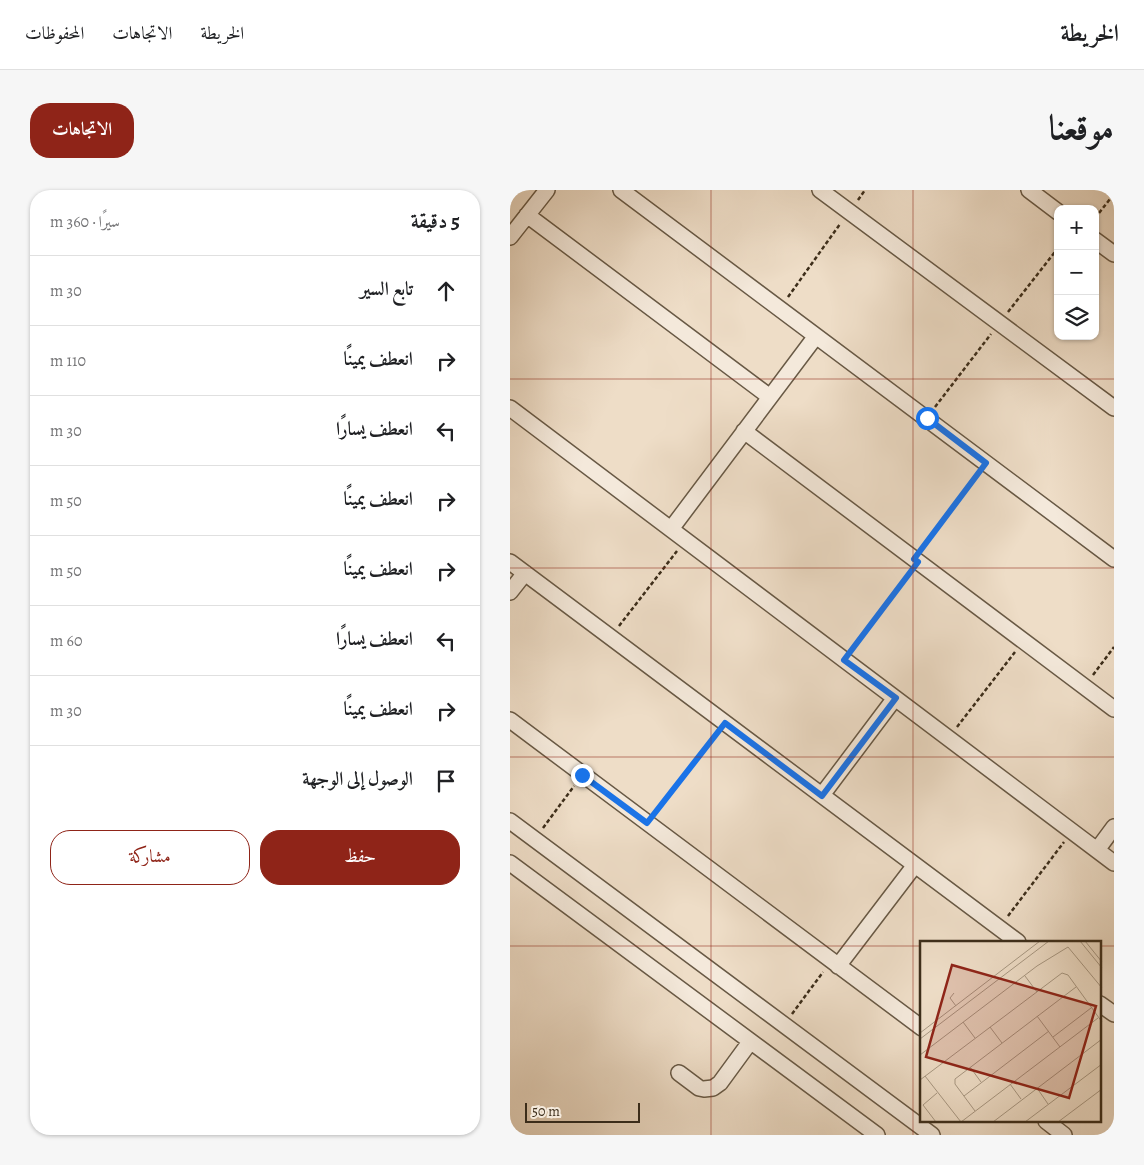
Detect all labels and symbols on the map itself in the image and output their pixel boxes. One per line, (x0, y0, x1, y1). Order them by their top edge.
route start (916, 407, 939, 430)
route end (571, 764, 594, 787)
inset map (920, 941, 1102, 1122)
scale bar (525, 1100, 640, 1123)

